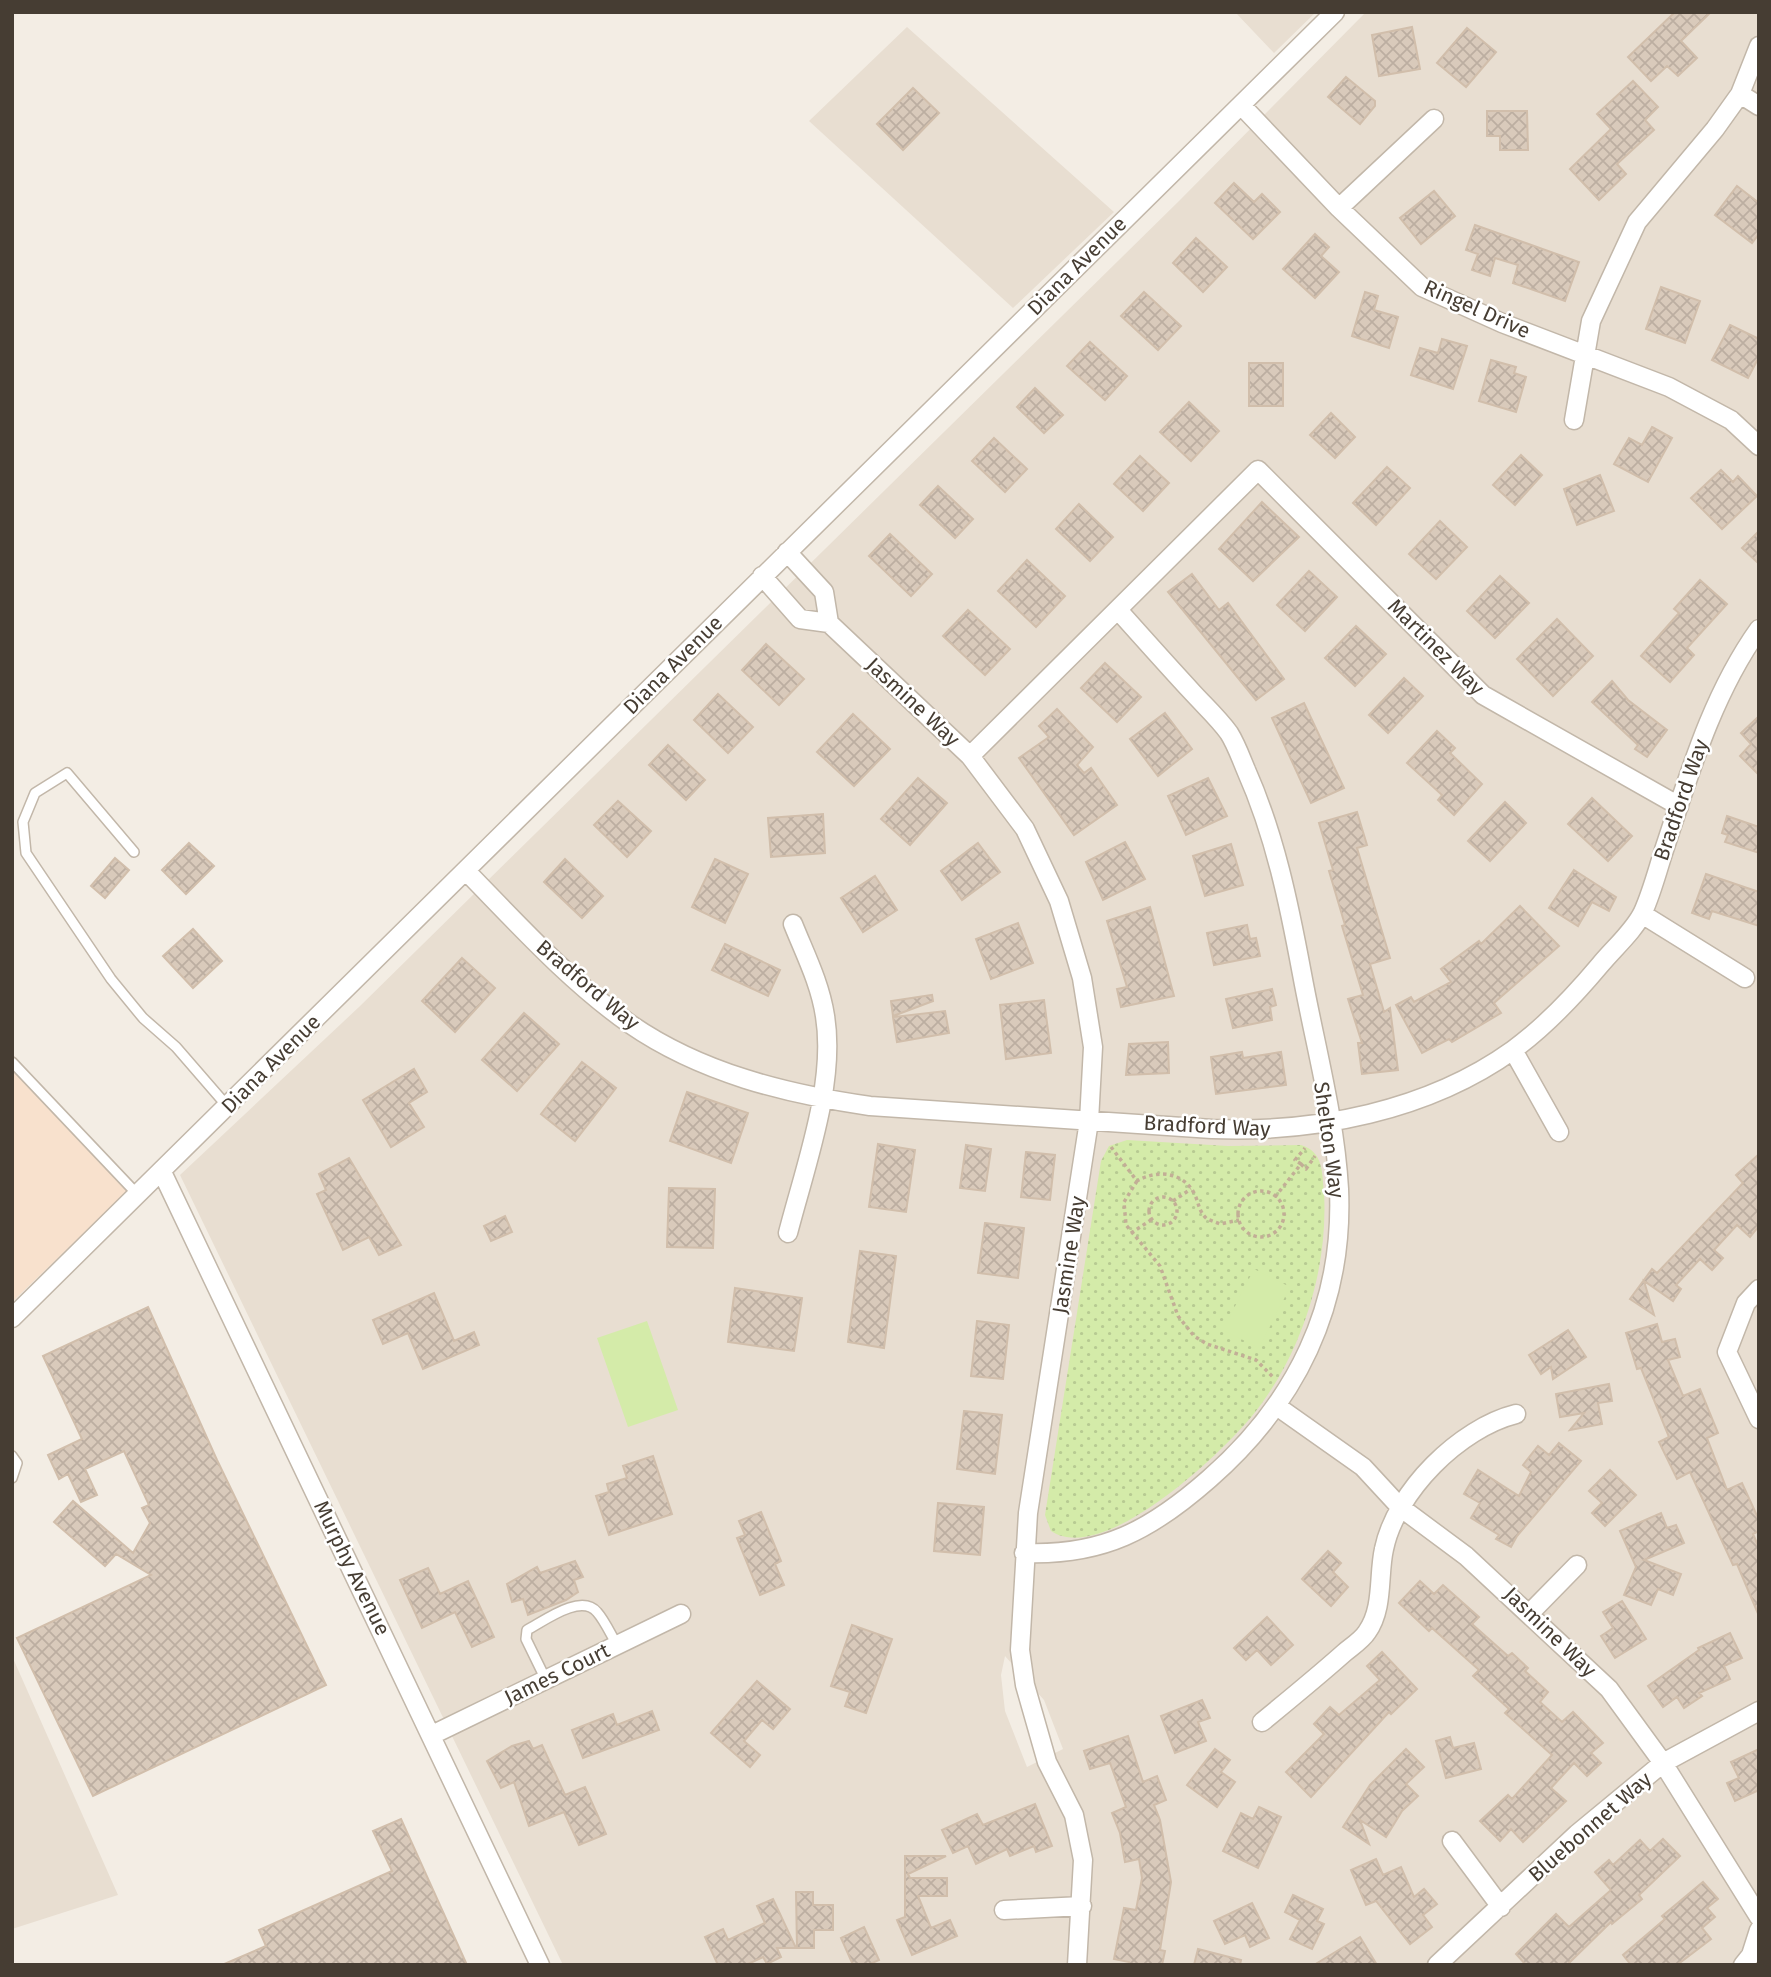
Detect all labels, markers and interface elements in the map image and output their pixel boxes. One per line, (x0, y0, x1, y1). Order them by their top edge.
street label: Diana Avenue (1022, 211, 1132, 321)
street label: Ringel Drive (1420, 274, 1534, 344)
street label: Martinez Way (1382, 593, 1490, 701)
street label: Diana Avenue (618, 610, 728, 720)
street label: Jasmine Way (861, 652, 966, 752)
street label: Bradford Way (1648, 735, 1714, 864)
street label: Bradford Way (531, 934, 645, 1036)
street label: Diana Avenue (216, 1009, 326, 1119)
street label: Shelton Way (1308, 1080, 1350, 1200)
street label: Bradford Way (1143, 1110, 1272, 1142)
street label: Jasmine Way (1047, 1194, 1091, 1316)
street label: Murphy Avenue (308, 1496, 396, 1640)
street label: Jasmine Way (1498, 1581, 1602, 1683)
street label: James Court (500, 1637, 614, 1711)
street label: Bluebonnet Way (1523, 1766, 1657, 1888)

